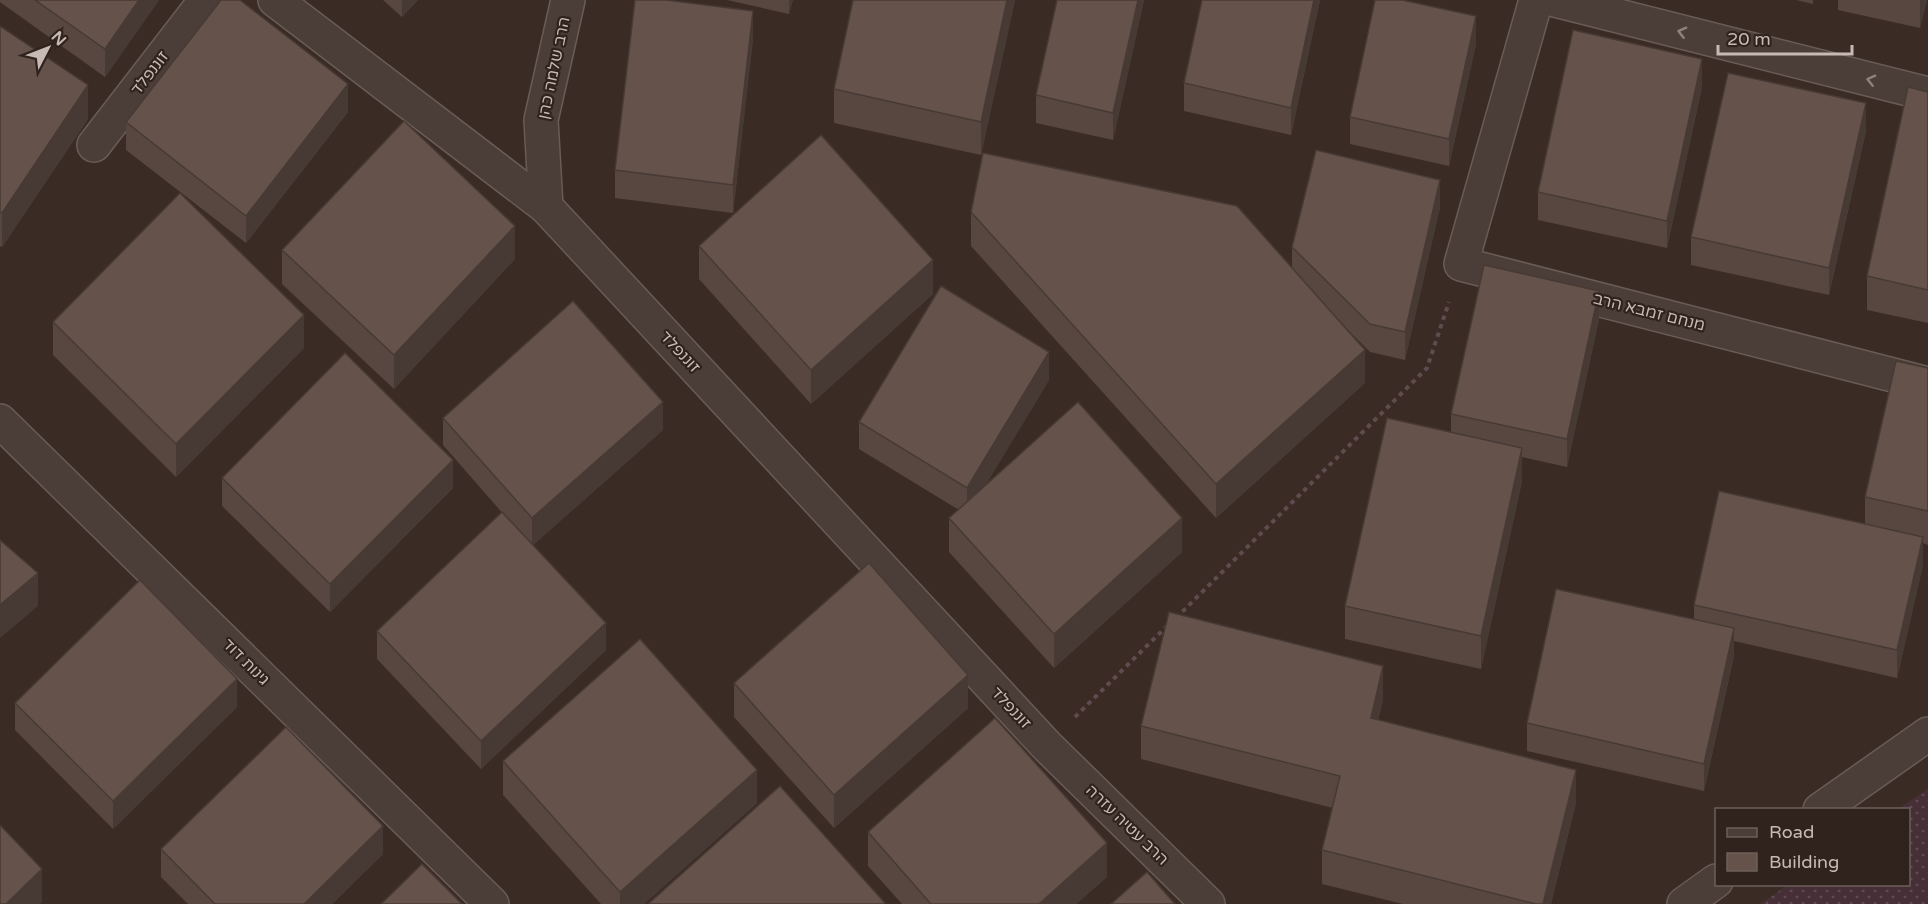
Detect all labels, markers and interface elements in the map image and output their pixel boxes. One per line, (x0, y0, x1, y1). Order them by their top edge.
street label: הרב שלמה כהן (533, 15, 575, 121)
north arrow (18, 18, 78, 78)
scale bar (1718, 18, 1852, 56)
text: N (47, 27, 70, 50)
one-way arrow (1677, 27, 1687, 40)
text: 20 m (1727, 28, 1771, 50)
street label: זוננפלד (127, 47, 174, 99)
one-way arrow (1866, 74, 1876, 87)
street label: מנחם זמבא הרב (1591, 288, 1707, 336)
street label: זוננפלד (656, 327, 705, 377)
street label: גינות דוד (218, 634, 274, 690)
street label: זוננפלד (987, 683, 1036, 733)
street label: הרב עטיה עזרה (1081, 780, 1173, 870)
legend (1715, 808, 1910, 886)
text: Road (1769, 821, 1814, 843)
text: Building (1769, 851, 1839, 873)

